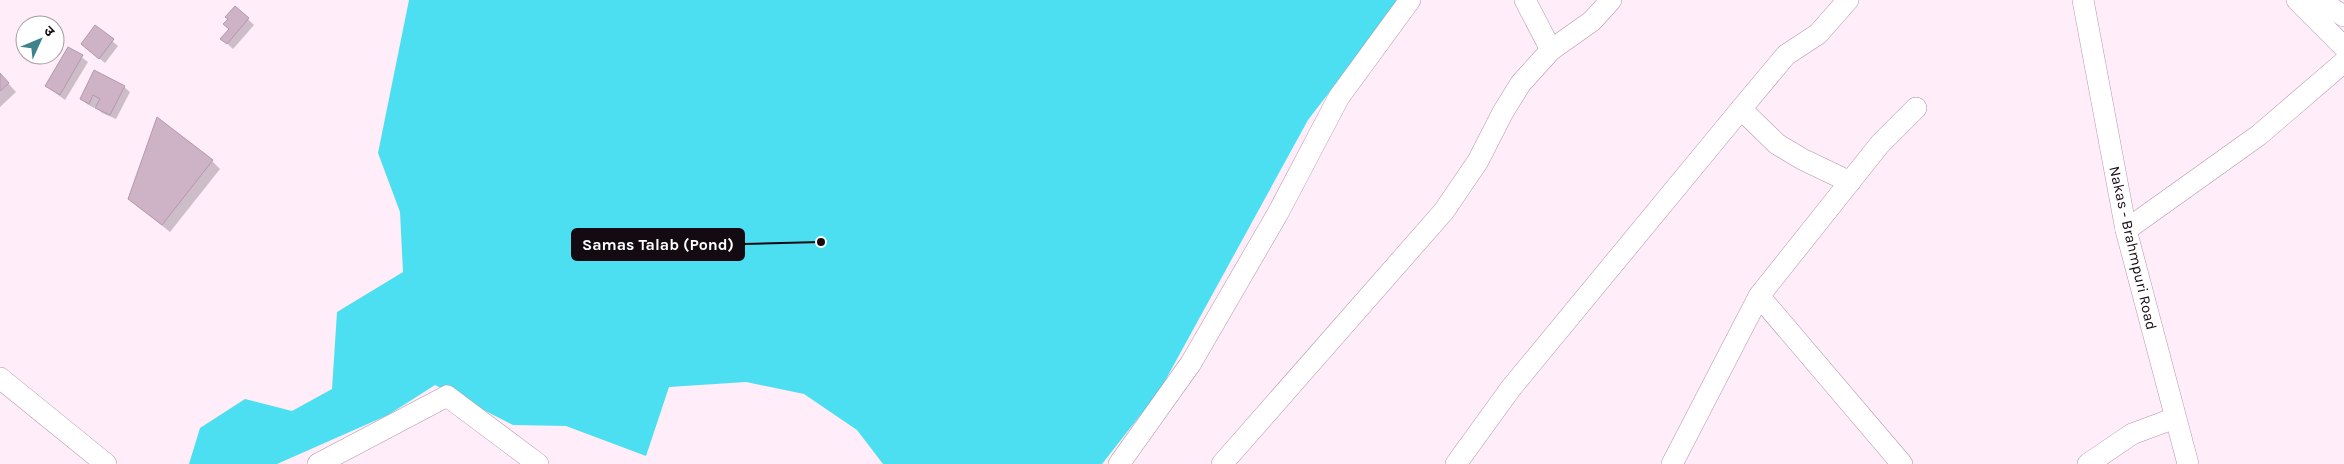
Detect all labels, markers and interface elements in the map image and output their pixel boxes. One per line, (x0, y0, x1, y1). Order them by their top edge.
north arrow (15, 15, 65, 65)
text: उ (40, 22, 59, 41)
street label: Nakas - Brahmpuri Road (2105, 164, 2161, 332)
callout: Samas Talab (Pond) (572, 229, 744, 260)
text: Samas Talab (Pond) (582, 235, 734, 254)

